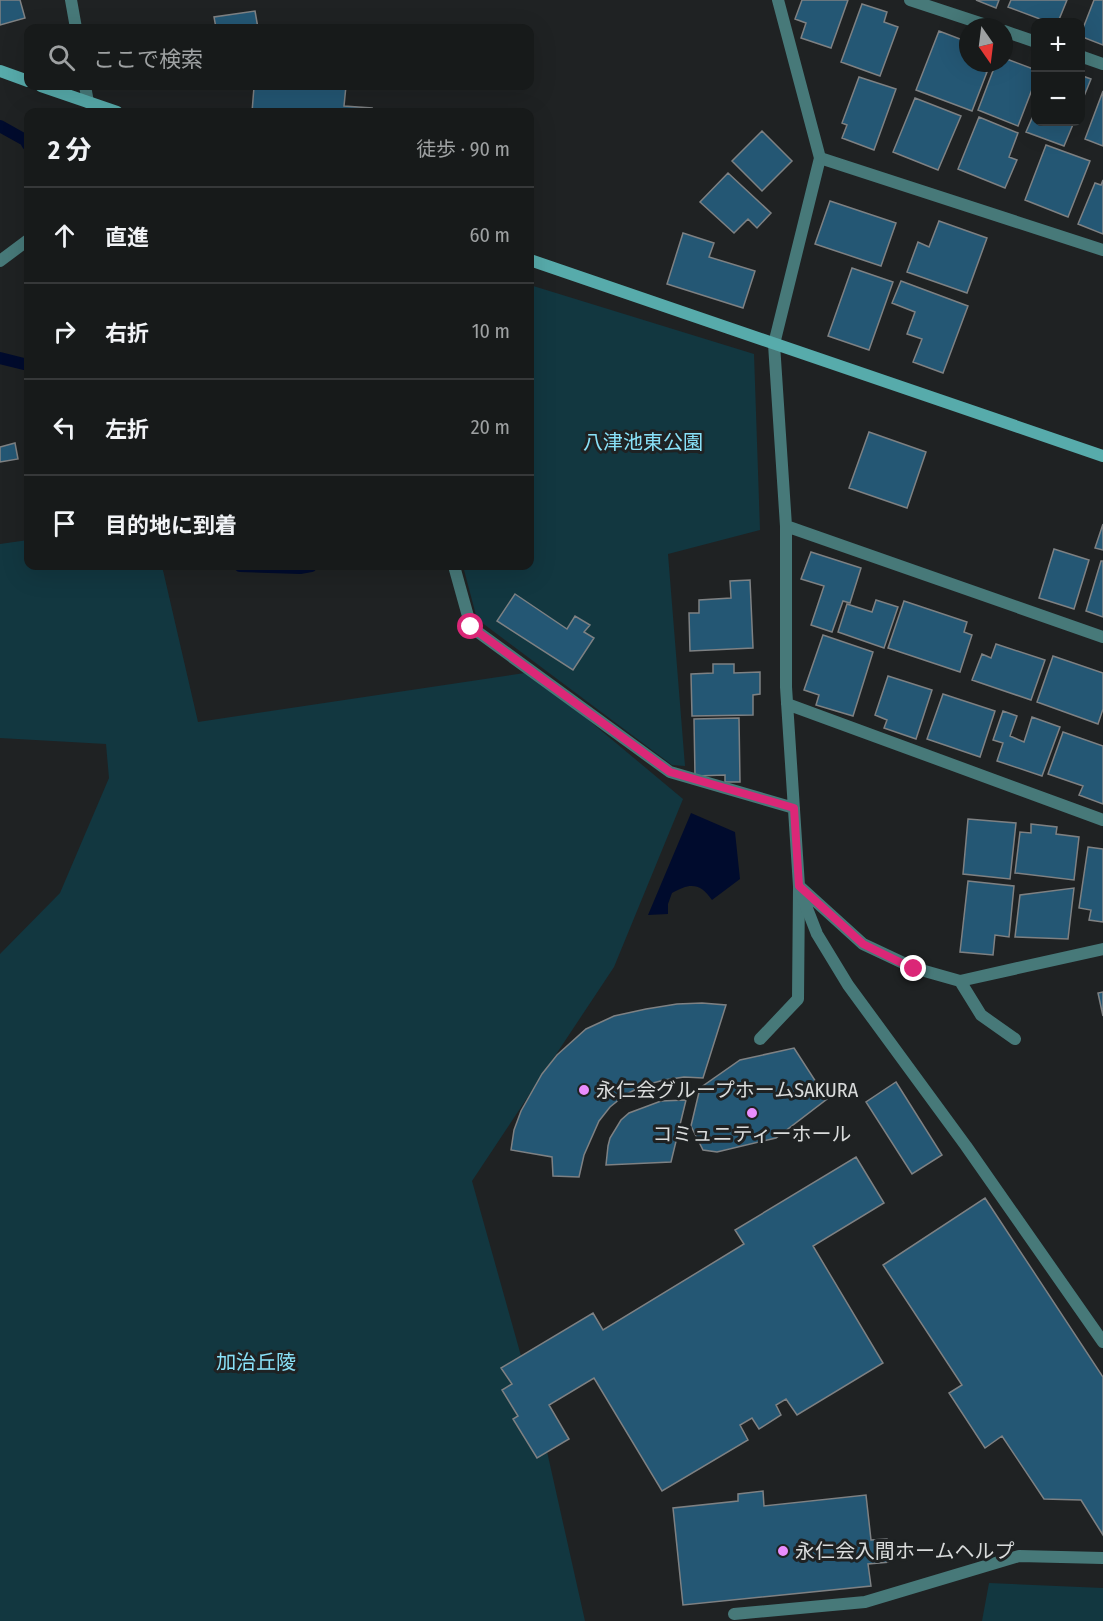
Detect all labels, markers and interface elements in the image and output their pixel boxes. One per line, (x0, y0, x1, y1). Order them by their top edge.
north arrow (959, 18, 1013, 72)
map controls (1031, 18, 1085, 126)
button: + (1031, 18, 1085, 72)
search box (24, 24, 534, 90)
icon: search (45, 41, 78, 74)
text: ここで検索 (93, 46, 203, 73)
button: − (1031, 72, 1085, 126)
text: 2 分 (48, 135, 91, 166)
text: 徒歩 · 90 m (416, 137, 510, 161)
icon: ahead (48, 219, 81, 252)
text: 60 m (470, 223, 510, 247)
text: 直進 (105, 224, 149, 251)
icon: right (48, 315, 81, 348)
text: 10 m (472, 319, 510, 343)
text: 右折 (105, 320, 149, 347)
icon: left (48, 411, 81, 444)
text: 20 m (471, 415, 510, 439)
text: 左折 (105, 416, 149, 443)
park label: 八津池東公園 (583, 430, 703, 454)
icon: arrive (48, 507, 81, 540)
text: 目的地に到着 (105, 512, 237, 539)
route start (457, 613, 483, 639)
route end (900, 955, 926, 981)
place label: 永仁会グループホームSAKURA (596, 1078, 859, 1102)
marker: 永仁会グループホームSAKURA (577, 1083, 591, 1097)
marker: コミュニティーホール (745, 1106, 759, 1120)
place label: コミュニティーホール (653, 1122, 851, 1146)
park label: 加治丘陵 (216, 1350, 296, 1374)
place label: 永仁会入間ホームヘルプ (795, 1539, 1014, 1563)
marker: 永仁会入間ホームヘルプ (776, 1544, 790, 1558)

